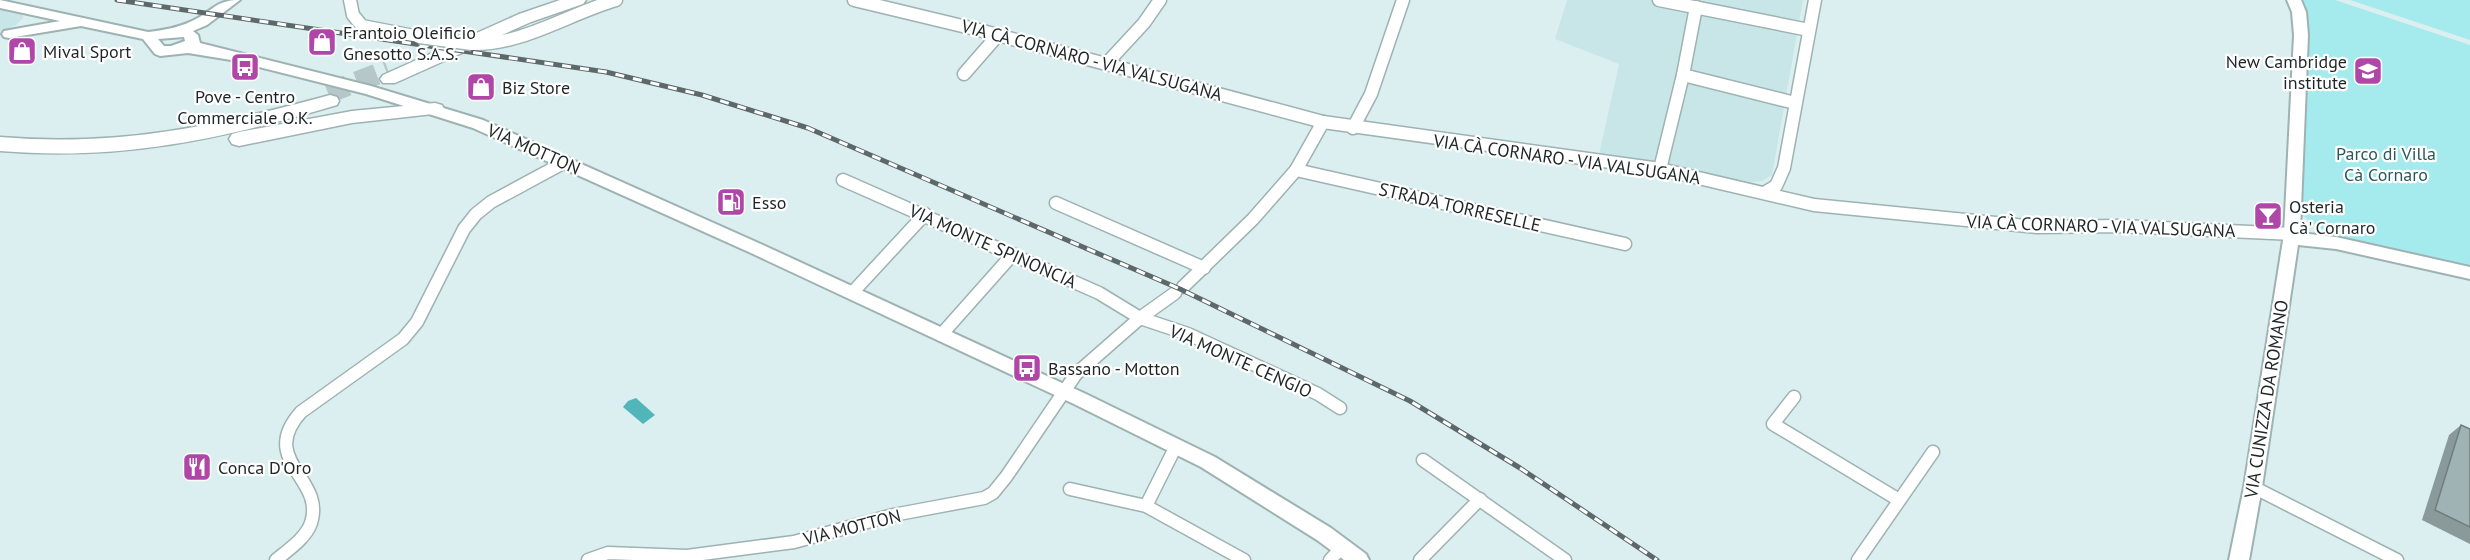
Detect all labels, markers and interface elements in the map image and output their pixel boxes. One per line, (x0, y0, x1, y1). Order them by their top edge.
street label: VIA CÀ CORNARO - VIA VALSUGANA (958, 14, 1225, 106)
place label: Frantoio Oleificio Gnesotto S.A.S. (343, 21, 476, 65)
shop icon: Frantoio Oleificio Gnesotto S.A.S. (306, 26, 338, 58)
shop icon: Mival Sport (6, 35, 38, 67)
place label: Mival Sport (43, 40, 131, 63)
place label: New Cambridge institute (2226, 50, 2347, 94)
bus stop icon: Pove - Centro Commerciale O.K. (229, 51, 261, 83)
school or university icon: New Cambridge institute (2352, 55, 2384, 87)
shop icon: Biz Store (465, 71, 497, 103)
place label: Biz Store (502, 76, 570, 99)
place label: Pove - Centro Commerciale O.K. (177, 85, 313, 129)
street label: VIA MOTTON (483, 118, 584, 180)
street label: VIA CÀ CORNARO - VIA VALSUGANA (1431, 129, 1702, 189)
park label: Parco di Villa Cà Cornaro (2336, 142, 2436, 186)
street label: STRADA TORRESELLE (1377, 177, 1543, 237)
fuel station icon: Esso (715, 186, 747, 218)
place label: Esso (752, 191, 786, 214)
place label: Osteria Cà' Cornaro (2289, 195, 2375, 239)
street label: VIA MONTE SPINONCIA (905, 198, 1081, 293)
bar icon: Osteria Cà' Cornaro (2252, 200, 2284, 232)
street label: VIA CÀ CORNARO - VIA VALSUGANA (1965, 210, 2236, 242)
street label: VIA CUNIZZA DA ROMANO (2239, 298, 2293, 501)
street label: VIA MONTE CENGIO (1165, 319, 1316, 403)
bus stop icon: Bassano - Motton (1011, 352, 1043, 384)
place label: Bassano - Motton (1048, 357, 1180, 380)
restaurant icon: Conca D'Oro (181, 451, 213, 483)
place label: Conca D'Oro (218, 456, 311, 479)
street label: VIA MOTTON (800, 504, 903, 550)

